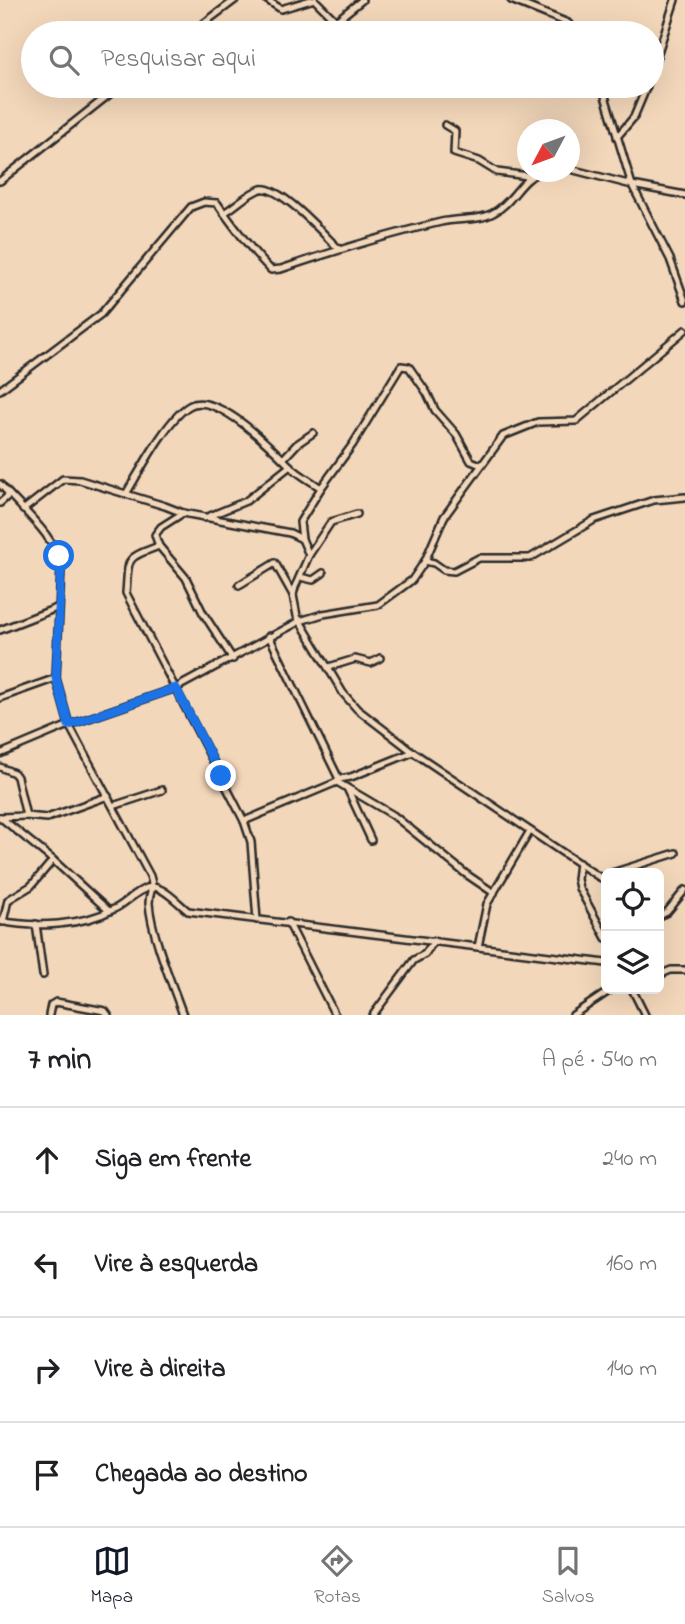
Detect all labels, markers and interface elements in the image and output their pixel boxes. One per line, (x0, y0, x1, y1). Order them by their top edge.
search box (21, 21, 664, 98)
icon: search (45, 41, 83, 79)
text: Pesquisar aqui (101, 41, 256, 79)
north arrow (517, 119, 580, 182)
route start (43, 540, 74, 571)
route end (205, 760, 236, 791)
map controls (601, 868, 664, 994)
button: locate (601, 868, 664, 931)
button: layers (601, 931, 664, 994)
text: 7 min (28, 1039, 91, 1083)
text: A pé · 540 m (542, 1044, 657, 1077)
icon: ahead (28, 1141, 66, 1179)
text: Siga em frente (95, 1141, 251, 1179)
text: 240 m (603, 1143, 657, 1176)
icon: left (28, 1246, 66, 1284)
text: Vire à esquerda (95, 1246, 258, 1284)
text: 160 m (606, 1248, 657, 1281)
icon: right (28, 1351, 66, 1389)
text: Vire à direita (95, 1351, 226, 1389)
text: 140 m (607, 1353, 657, 1386)
icon: arrive (28, 1456, 66, 1494)
text: Chegada ao destino (95, 1456, 307, 1494)
tab: Mapa (91, 1542, 133, 1611)
tab: Rotas (314, 1542, 361, 1611)
tab: Salvos (542, 1542, 594, 1611)

